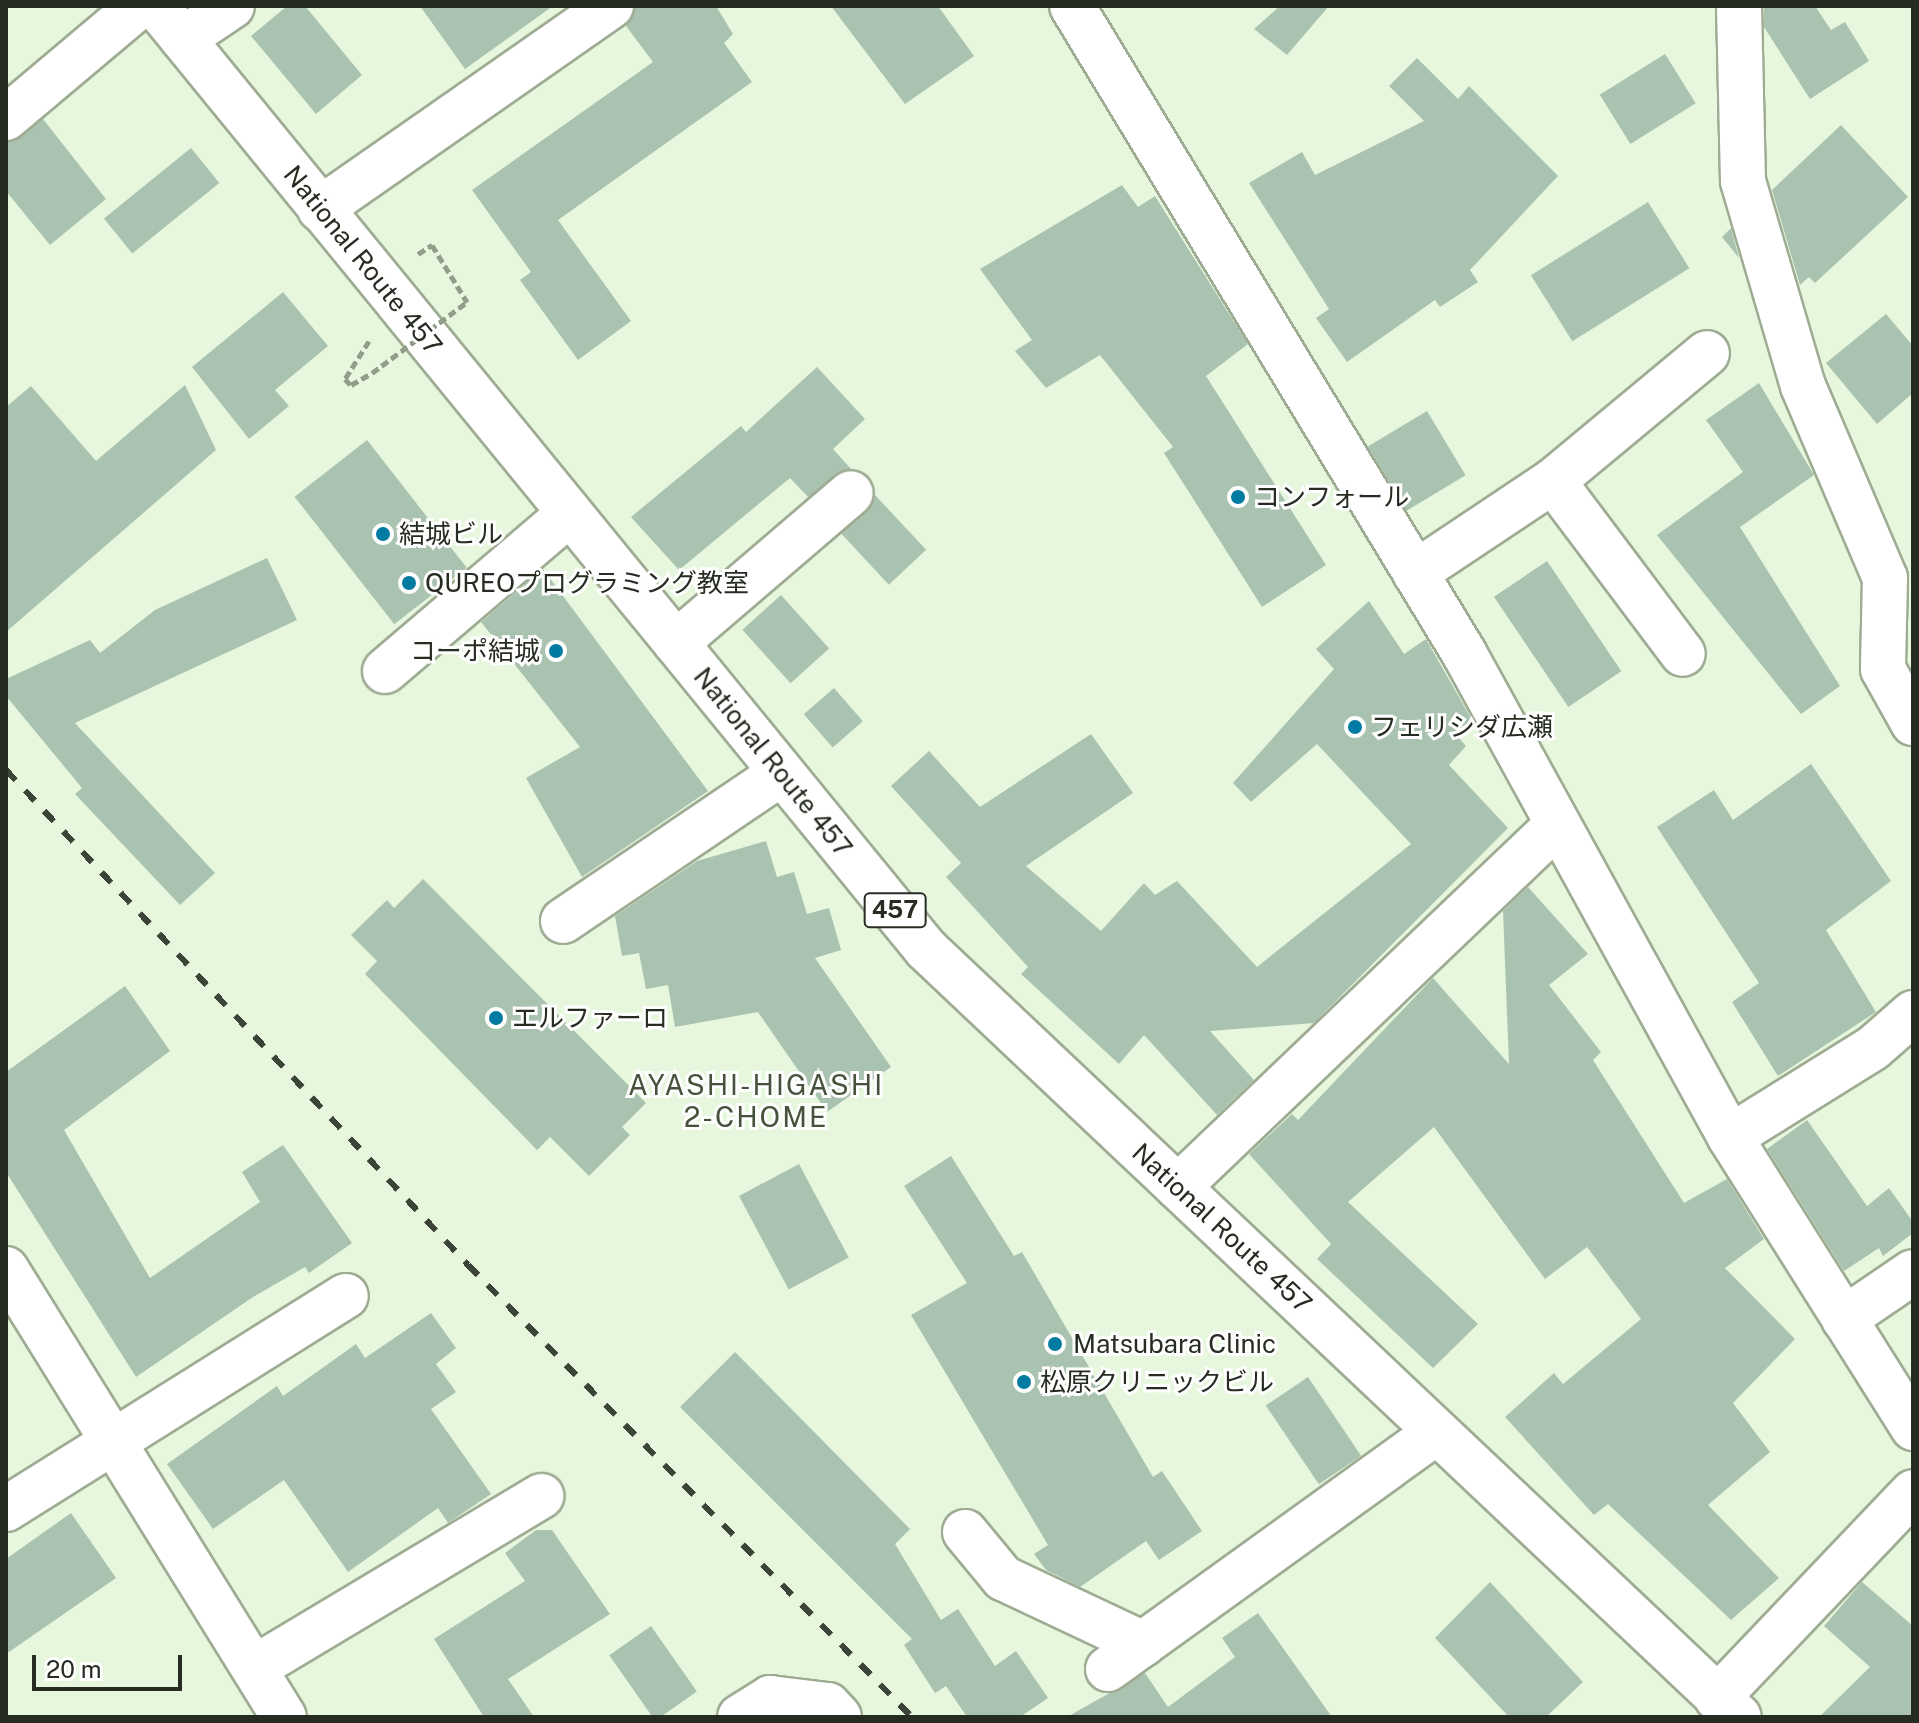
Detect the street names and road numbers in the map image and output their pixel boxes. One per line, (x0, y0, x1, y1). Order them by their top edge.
street label: National Route 457 (277, 159, 449, 361)
street label: National Route 457 (687, 661, 859, 863)
road number: 457 (863, 890, 927, 930)
street label: National Route 457 (1126, 1137, 1318, 1319)

